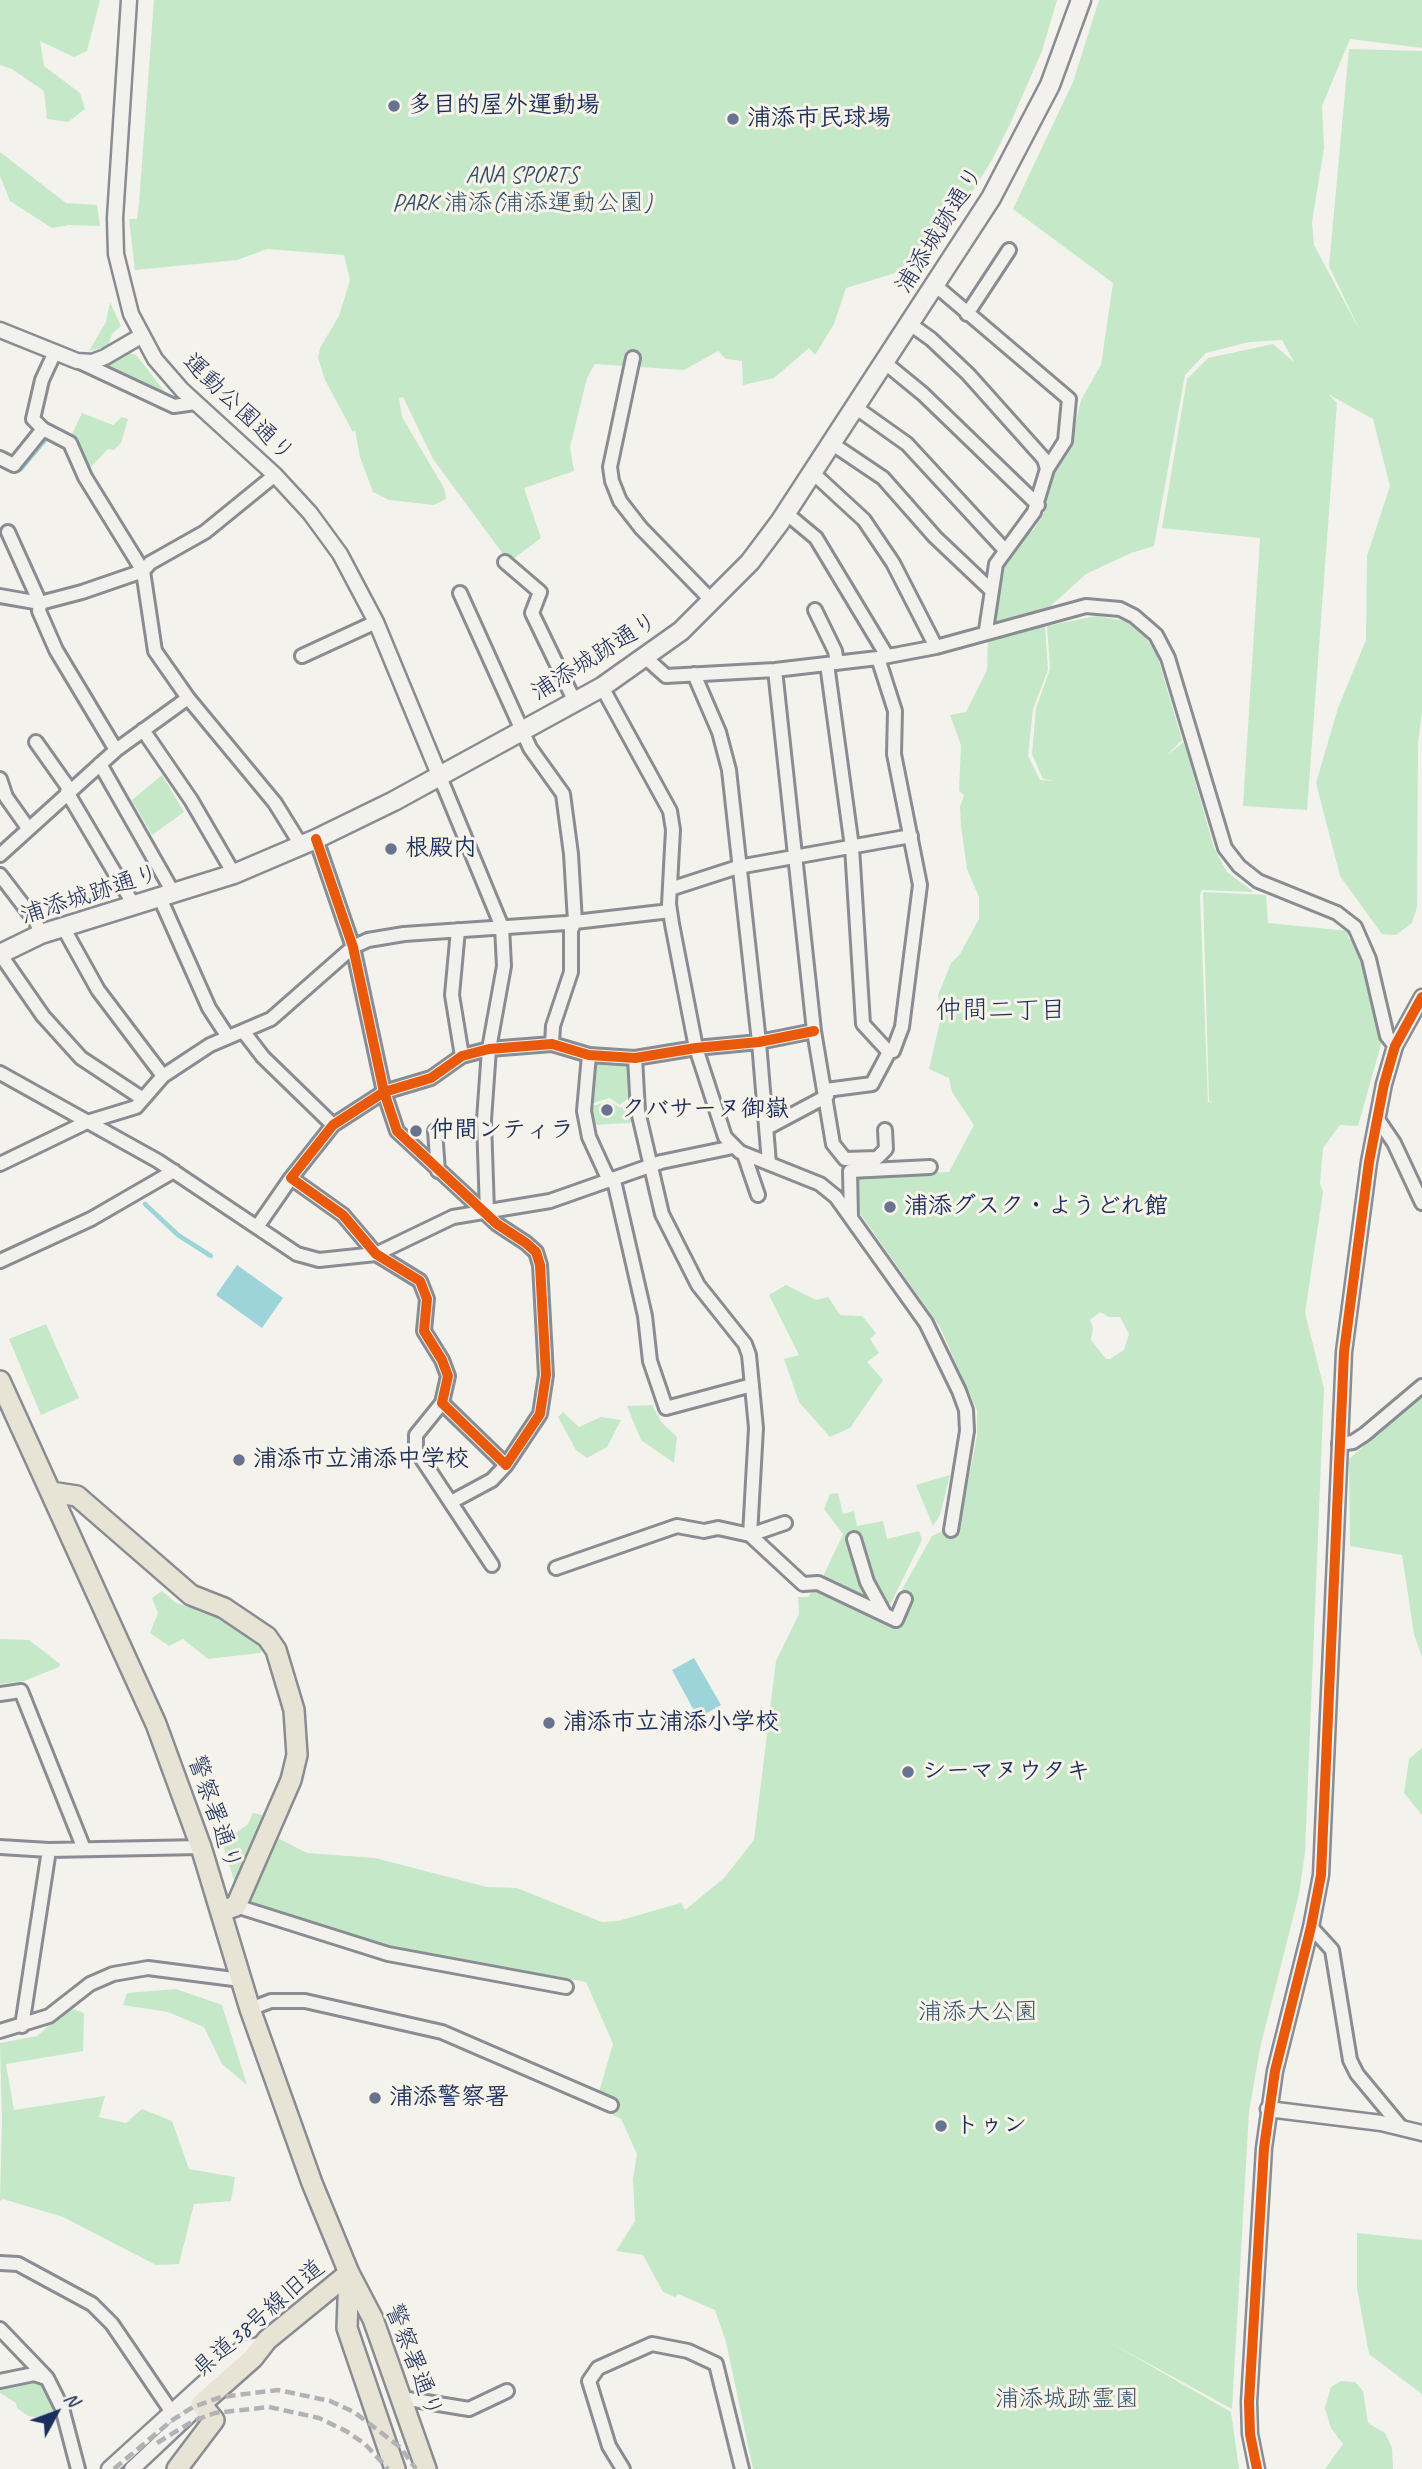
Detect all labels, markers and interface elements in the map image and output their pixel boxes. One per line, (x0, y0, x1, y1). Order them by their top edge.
place label: 多目的屋外運動場 (408, 92, 600, 120)
marker: 多目的屋外運動場 (386, 98, 402, 114)
place label: 浦添市民球場 (747, 105, 891, 133)
marker: 浦添市民球場 (725, 111, 741, 127)
street label: 浦添城跡通り (890, 161, 990, 299)
park label: ANA SPORTS PARK 浦添(浦添運動公園) (392, 162, 652, 218)
street label: 運動公園通り (176, 348, 300, 468)
street label: 浦添城跡通り (526, 607, 664, 707)
place label: 根殿内 (405, 835, 477, 863)
marker: 根殿内 (383, 841, 399, 857)
street label: 浦添城跡通り (17, 859, 163, 931)
district label: 仲間二丁目 (936, 995, 1066, 1027)
place label: クバサーヌ御嶽 (621, 1096, 789, 1124)
marker: クバサーヌ御嶽 (599, 1102, 615, 1118)
place label: 仲間ンティラ (430, 1117, 574, 1145)
marker: 仲間ンティラ (408, 1123, 424, 1139)
place label: 浦添グスク・ようどれ館 (904, 1193, 1168, 1221)
marker: 浦添グスク・ようどれ館 (882, 1199, 898, 1215)
place label: 浦添市立浦添中学校 (253, 1446, 469, 1474)
marker: 浦添市立浦添中学校 (231, 1452, 247, 1468)
place label: 浦添市立浦添小学校 (563, 1709, 779, 1737)
marker: 浦添市立浦添小学校 (541, 1715, 557, 1731)
street label: 警察署通り (181, 1752, 247, 1874)
place label: シーマヌウタキ (922, 1758, 1090, 1786)
marker: シーマヌウタキ (900, 1764, 916, 1780)
park label: 浦添大公園 (918, 1999, 1038, 2027)
place label: 浦添警察署 (389, 2084, 509, 2112)
marker: 浦添警察署 (367, 2090, 383, 2106)
place label: トゥン (955, 2112, 1027, 2140)
marker: トゥン (933, 2118, 949, 2134)
street label: 県道38号線旧道 (187, 2254, 331, 2384)
street label: 警察署通り (378, 2300, 448, 2422)
north arrow (21, 2378, 91, 2448)
park label: 浦添城跡霊園 (995, 2386, 1139, 2414)
text: N (59, 2387, 85, 2412)

